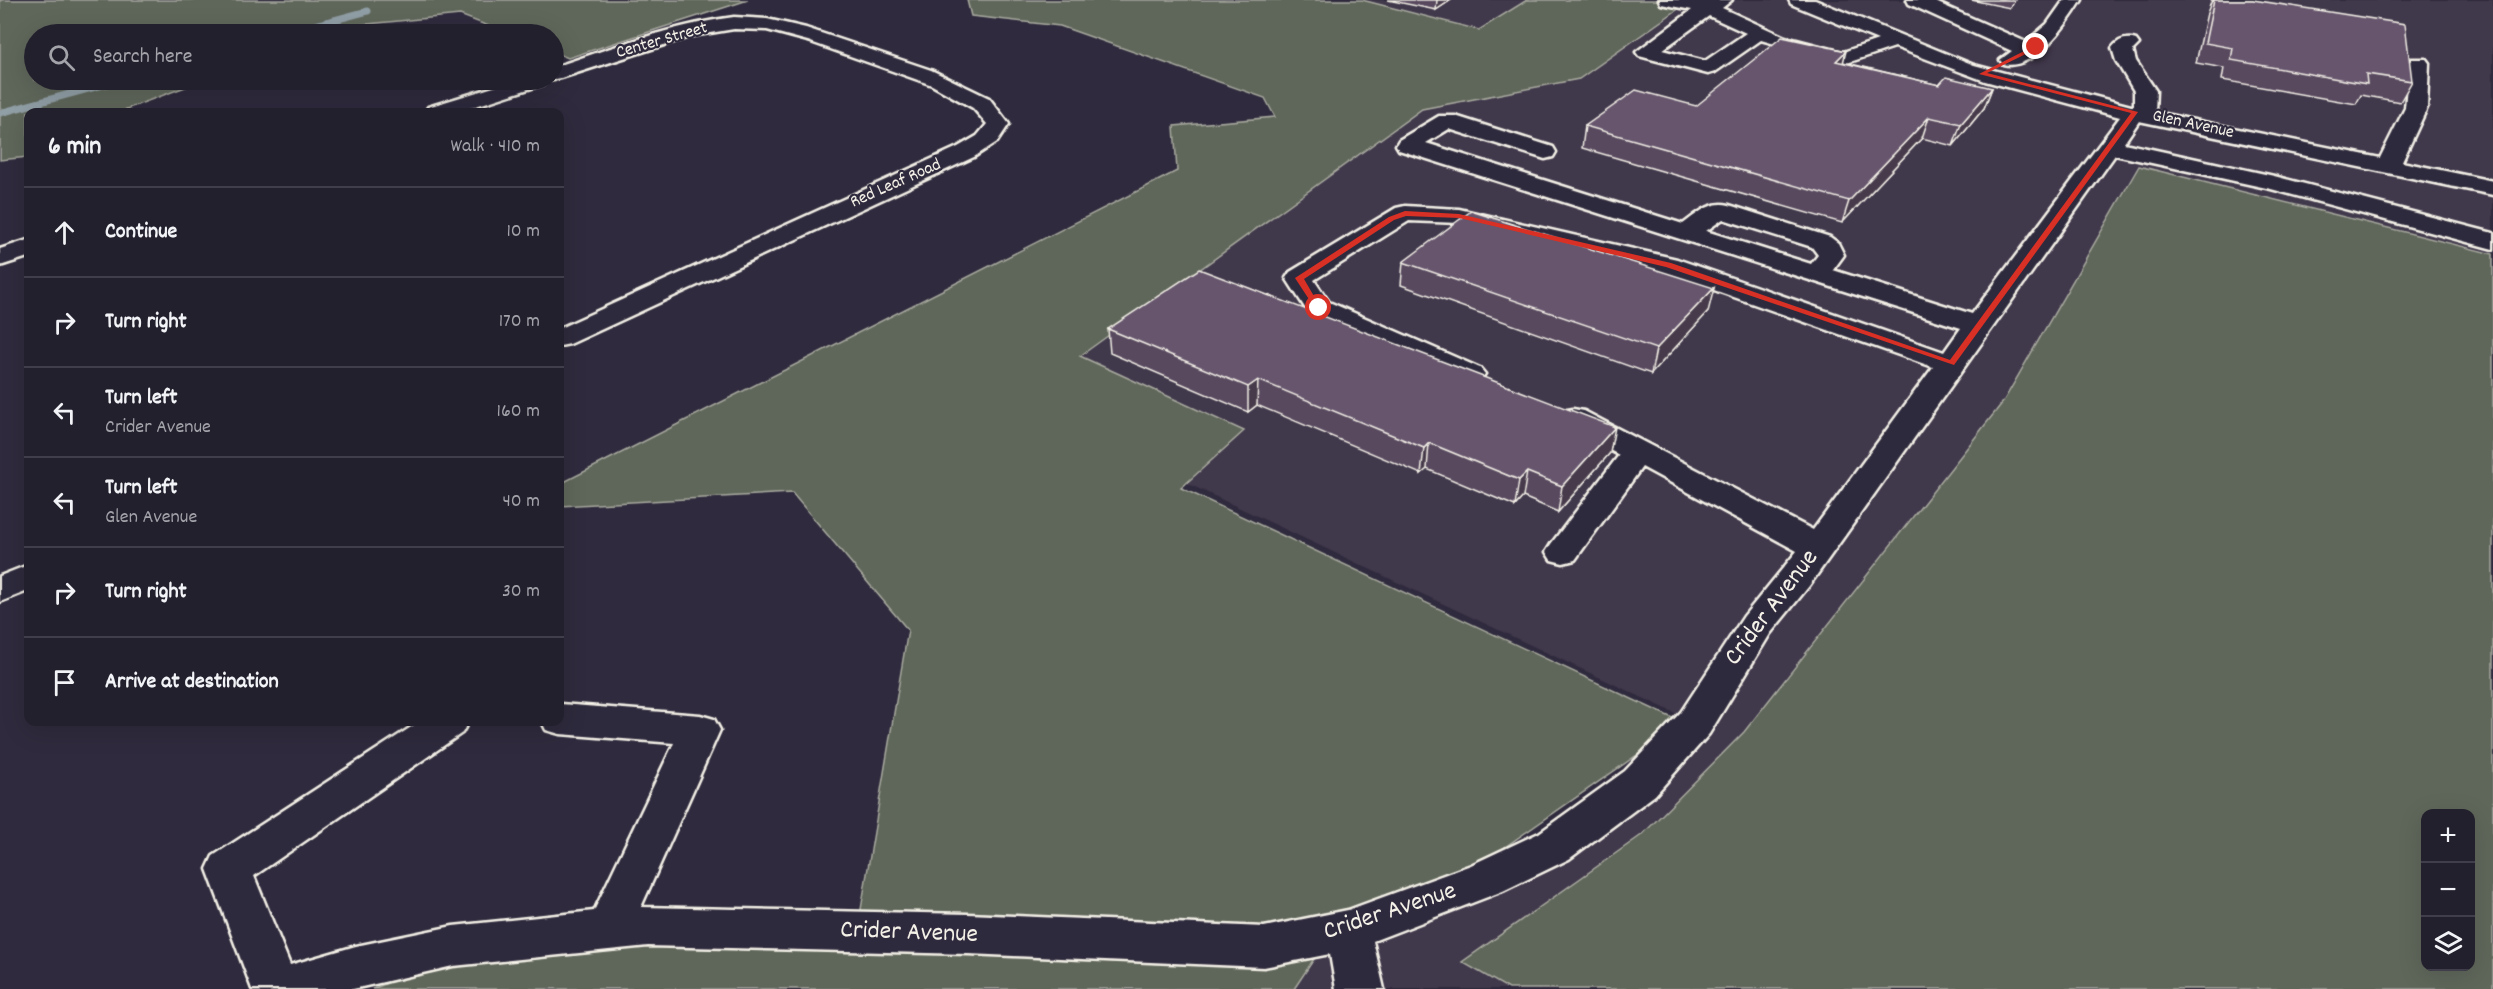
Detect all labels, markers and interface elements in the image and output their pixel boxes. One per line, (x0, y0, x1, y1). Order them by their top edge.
street label: Center Street (613, 16, 711, 66)
search box (24, 24, 564, 90)
route end (2022, 33, 2048, 59)
icon: search (45, 41, 78, 74)
text: Search here (93, 42, 192, 73)
street label: Glen Avenue (2150, 104, 2236, 146)
text: 6 min (48, 129, 101, 166)
text: Walk · 410 m (451, 133, 540, 161)
street label: Red Leaf Road (847, 153, 945, 215)
icon: ahead (48, 216, 81, 249)
text: Continue (105, 217, 177, 248)
text: 10 m (506, 218, 540, 246)
route start (1305, 294, 1331, 320)
icon: right (48, 306, 81, 339)
text: Turn right (105, 307, 187, 338)
text: 170 m (499, 308, 540, 336)
text: Turn left (105, 383, 177, 414)
icon: left (48, 396, 81, 429)
text: 160 m (497, 398, 540, 426)
text: Crider Avenue (105, 414, 211, 442)
text: Turn left (105, 473, 177, 504)
icon: left (48, 486, 81, 519)
text: 40 m (502, 488, 540, 516)
text: Glen Avenue (105, 504, 197, 532)
street label: Crider Avenue (1716, 542, 1828, 674)
icon: right (48, 576, 81, 609)
text: Turn right (105, 577, 187, 608)
text: 30 m (502, 578, 540, 606)
icon: arrive (48, 666, 81, 699)
text: Arrive at destination (105, 667, 279, 698)
map controls (2421, 809, 2475, 971)
button: + (2421, 809, 2475, 863)
button: − (2421, 863, 2475, 917)
street label: Crider Avenue (1319, 873, 1461, 951)
street label: Crider Avenue (840, 912, 978, 954)
button: layers (2421, 917, 2475, 971)

